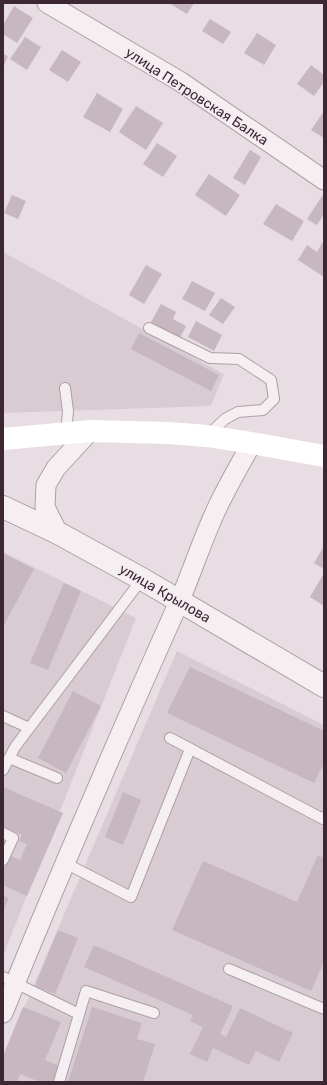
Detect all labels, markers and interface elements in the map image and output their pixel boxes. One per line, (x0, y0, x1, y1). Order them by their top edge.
street label: улица Петровская Балка (122, 44, 271, 149)
street label: улица Крылова (116, 560, 213, 626)

